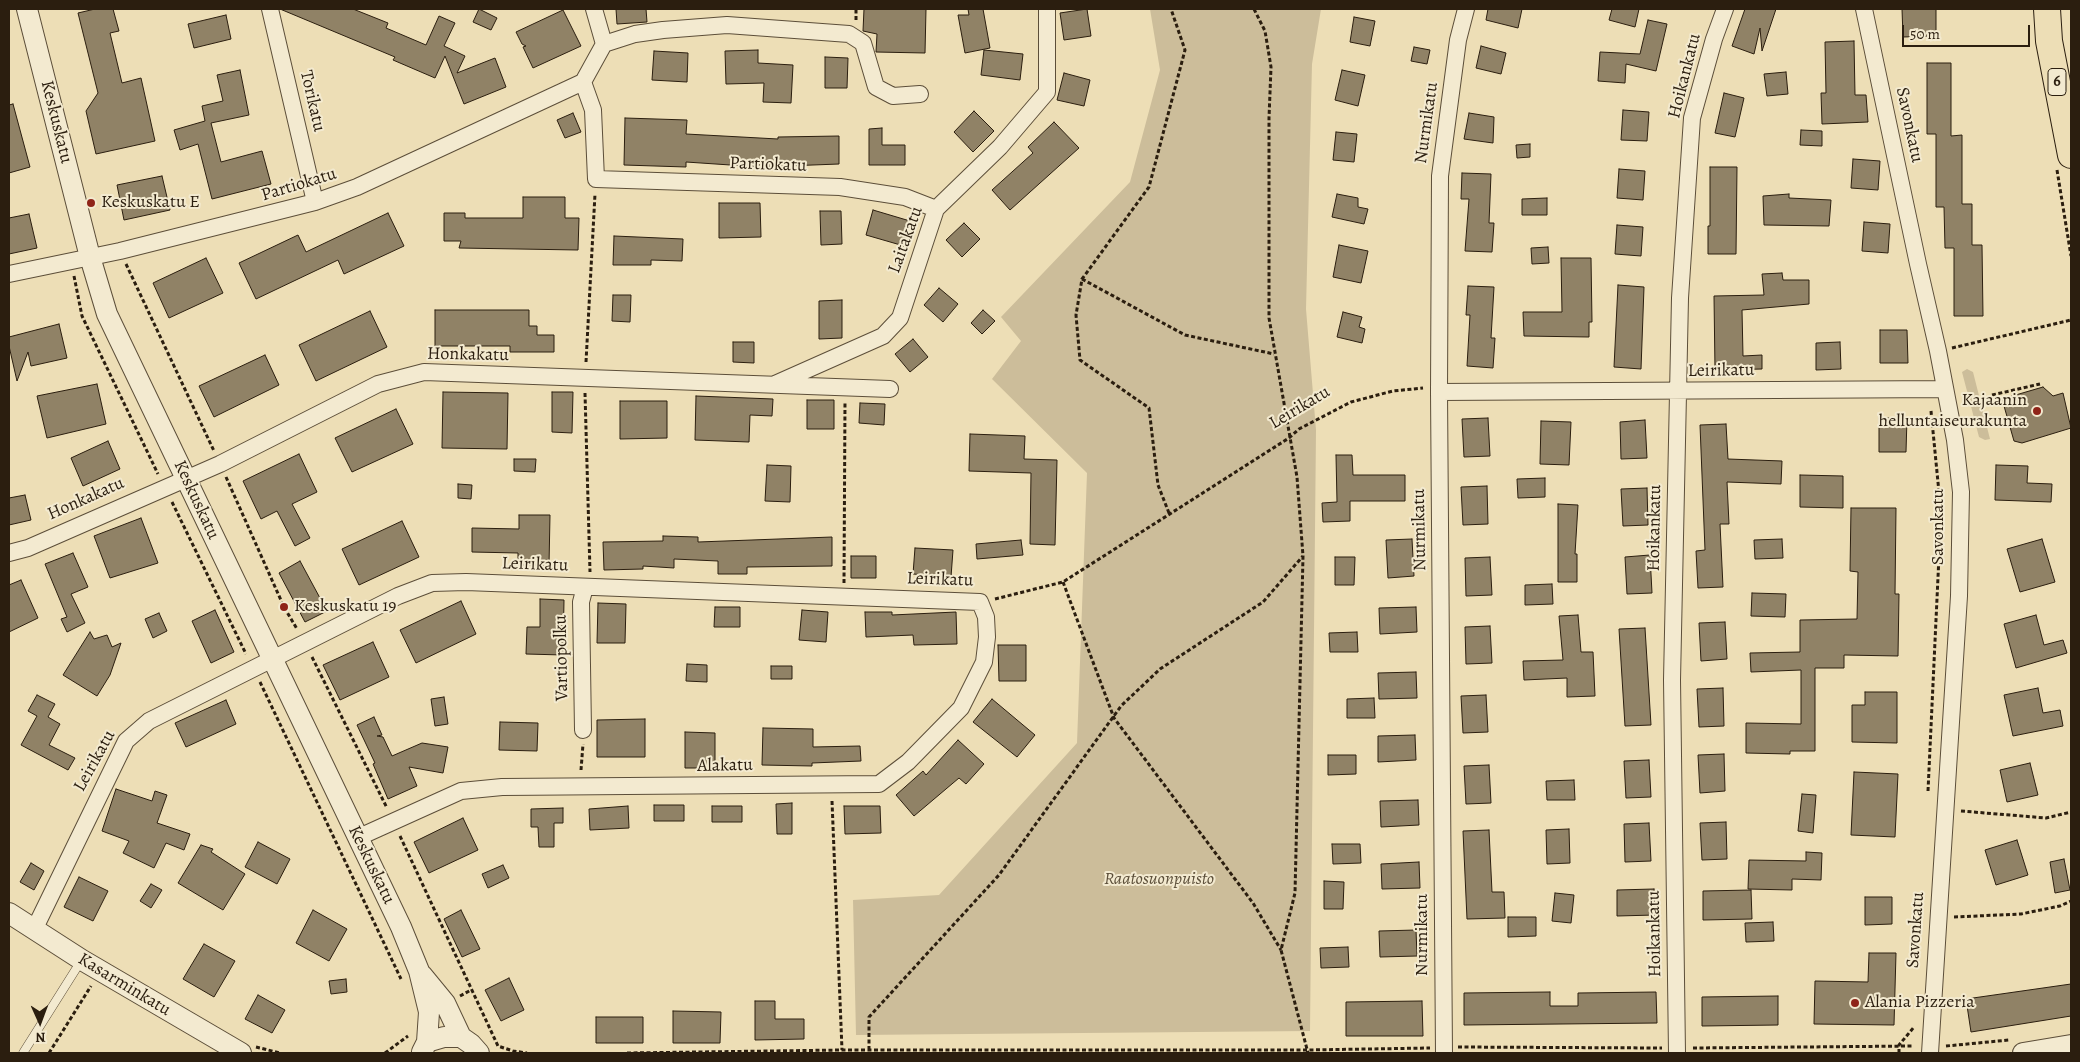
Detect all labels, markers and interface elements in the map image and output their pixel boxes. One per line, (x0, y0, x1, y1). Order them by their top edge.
scale bar (1905, 15, 2032, 47)
text: 50 m (1910, 24, 1940, 44)
street label: Hoikankatu (1664, 31, 1706, 121)
street label: Torikatu (294, 68, 330, 134)
road number: 6 (2048, 68, 2066, 95)
street label: Keskuskatu (35, 78, 77, 166)
street label: Nurmikatu (1411, 81, 1443, 165)
street label: Savonkatu (1890, 85, 1928, 165)
street label: Partiokatu (729, 153, 807, 177)
street label: Partiokatu (259, 163, 339, 207)
place label: Keskuskatu E (101, 192, 200, 214)
marker: Keskuskatu E (85, 197, 97, 209)
street label: Laitakatu (884, 204, 928, 276)
street label: Honkakatu (427, 343, 509, 367)
street label: Leirikatu (1687, 360, 1755, 382)
street label: Leirikatu (1266, 382, 1334, 434)
place label: Kajaanin helluntaiseurakunta (1879, 390, 2027, 432)
marker: Kajaanin helluntaiseurakunta (2031, 405, 2043, 417)
street label: Keskuskatu (168, 457, 224, 543)
street label: Honkakatu (44, 473, 128, 525)
street label: Hoikankatu (1643, 484, 1667, 572)
street label: Nurmikatu (1408, 489, 1432, 571)
street label: Savonkatu (1928, 489, 1950, 565)
street label: Leirikatu (501, 553, 569, 577)
street label: Leirikatu (906, 568, 974, 592)
place label: Keskuskatu 19 (294, 596, 397, 618)
marker: Keskuskatu 19 (278, 601, 290, 613)
street label: Vartiopolku (550, 615, 574, 701)
street label: Leirikatu (69, 727, 121, 795)
street label: Alakatu (697, 755, 753, 777)
street label: Keskuskatu (343, 822, 399, 908)
park label: Raatosuonpuisto (1104, 869, 1214, 891)
street label: Hoikankatu (1643, 890, 1667, 978)
street label: Savonkatu (1903, 891, 1929, 969)
street label: Nurmikatu (1412, 894, 1434, 976)
street label: Kasarminkatu (74, 949, 174, 1021)
place label: Alania Pizzeria (1865, 992, 1975, 1014)
north arrow (15, 997, 65, 1047)
marker: Alania Pizzeria (1849, 997, 1861, 1009)
text: N (35, 1028, 46, 1047)

